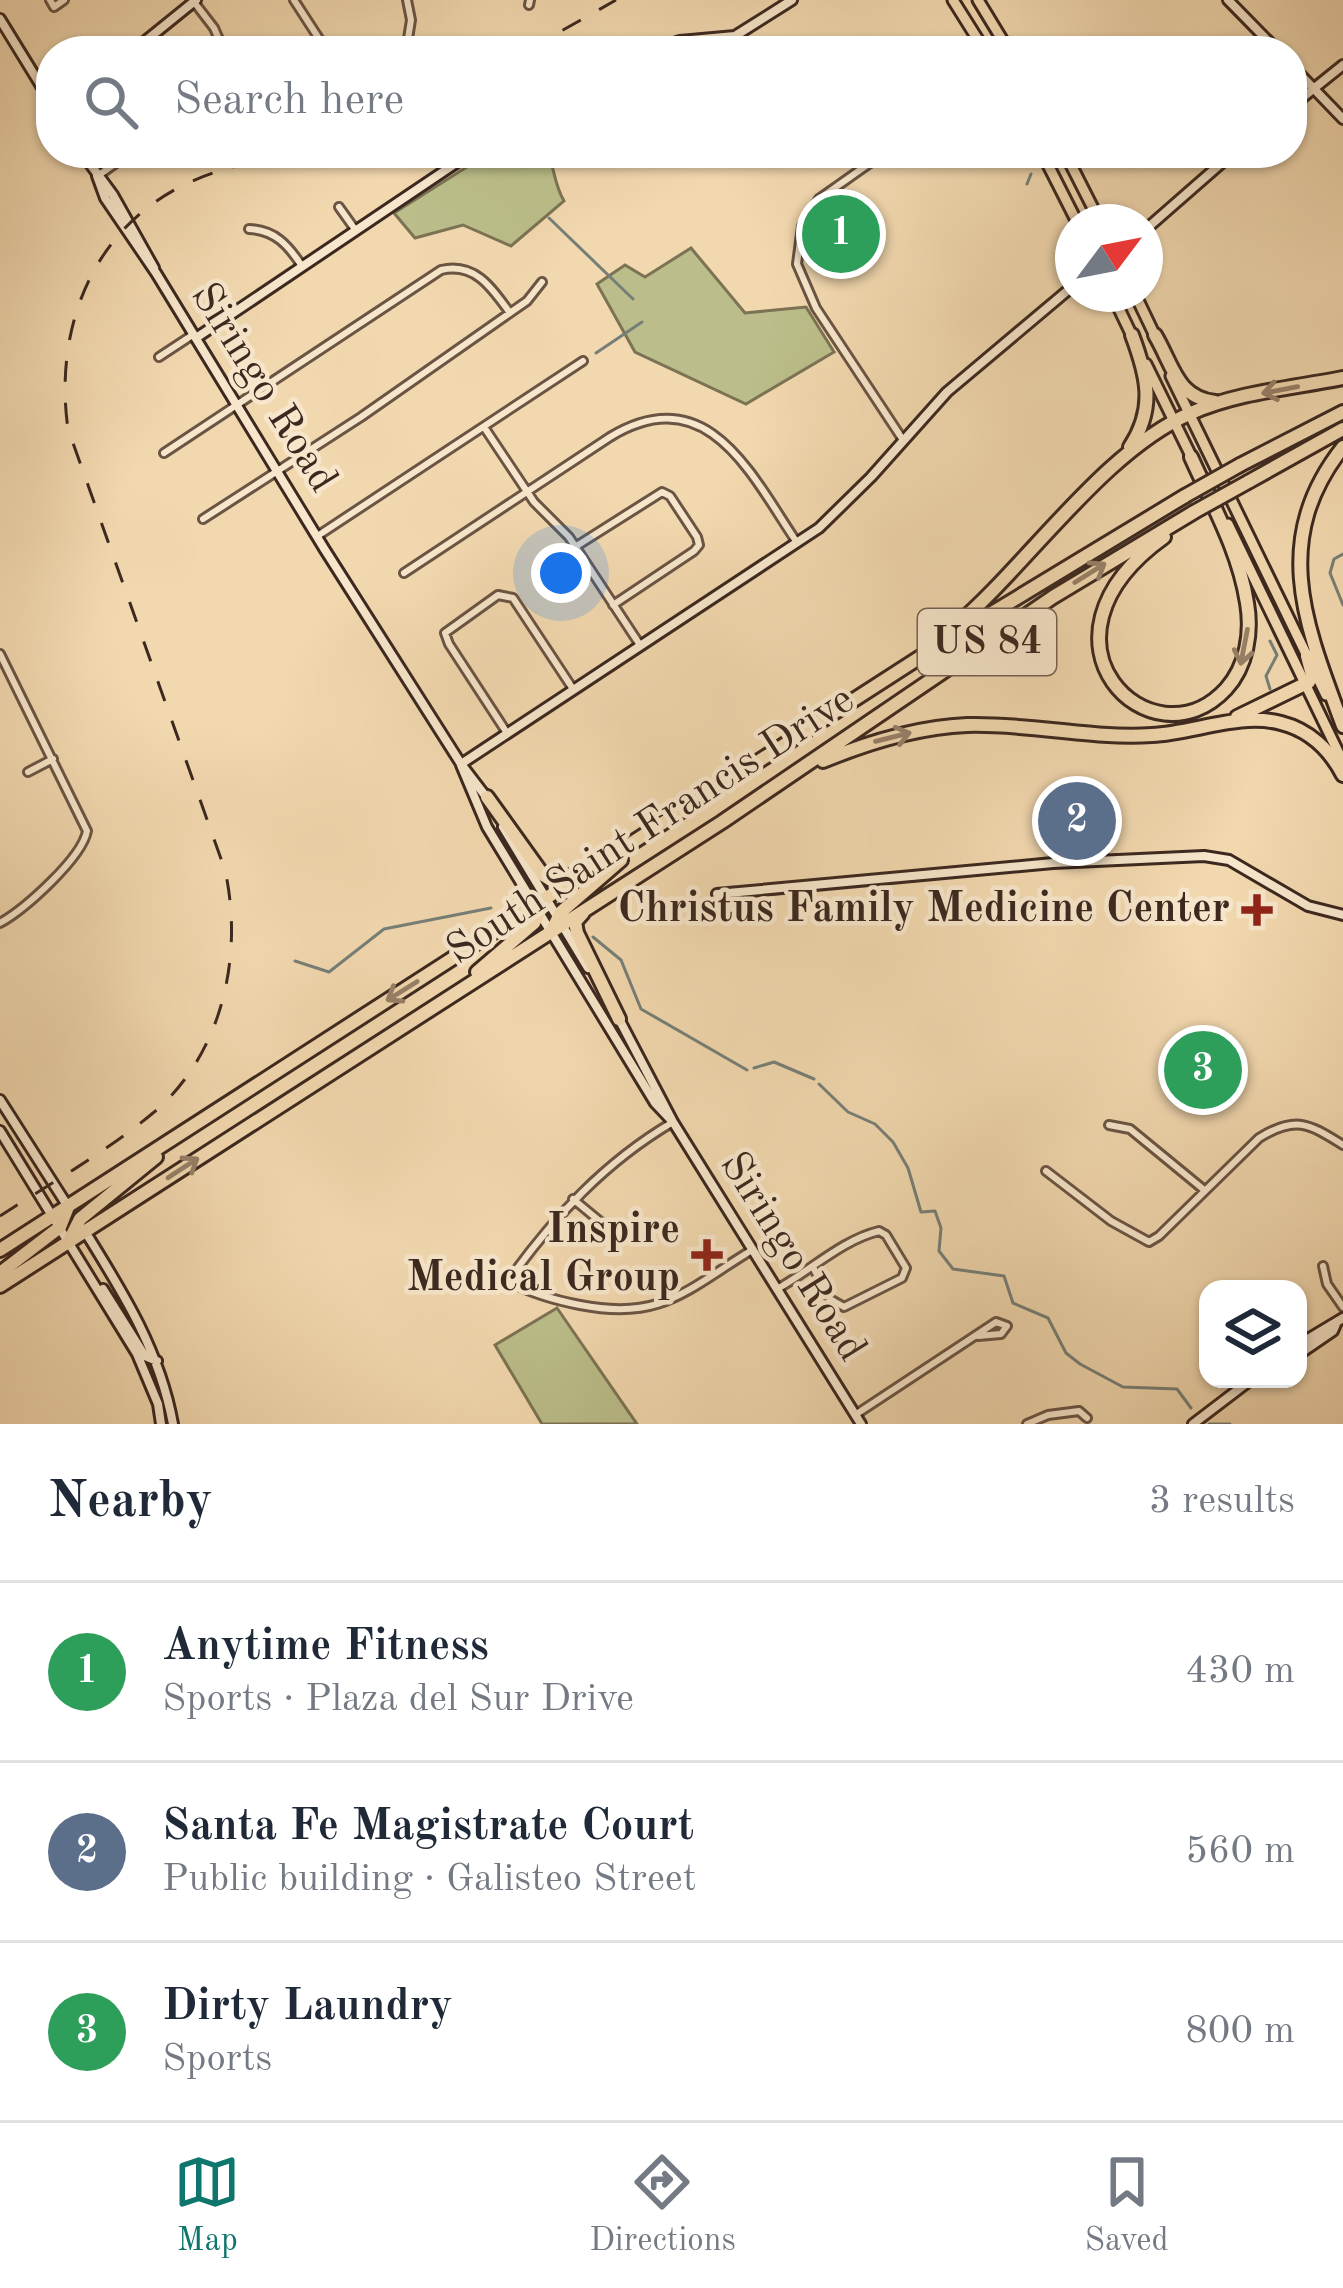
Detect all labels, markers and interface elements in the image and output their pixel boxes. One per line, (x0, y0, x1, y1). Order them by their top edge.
search box (36, 36, 1307, 168)
icon: search (78, 69, 144, 135)
text: Search here (174, 79, 404, 124)
pin: 1 (802, 189, 880, 279)
north arrow (1055, 204, 1163, 312)
street label: Siringo Road (182, 276, 344, 500)
one-way arrow (1261, 380, 1300, 402)
your location (531, 543, 591, 603)
one-way arrow (1072, 561, 1106, 586)
road number: US 84 (918, 609, 1056, 675)
one-way arrow (1232, 626, 1254, 665)
street label: South Saint Francis Drive (440, 679, 862, 973)
one-way arrow (873, 725, 911, 747)
pin: 2 (1038, 776, 1116, 866)
place label: Christus Family Medicine Center (617, 889, 1230, 931)
marker: Christus Family Medicine Center (1241, 894, 1273, 926)
one-way arrow (385, 979, 419, 1004)
pin: 3 (1164, 1025, 1242, 1115)
street label: Siringo Road (711, 1145, 873, 1369)
one-way arrow (166, 1156, 200, 1180)
place label: Inspire Medical Group (406, 1210, 680, 1300)
marker: Inspire Medical Group (691, 1239, 723, 1271)
map controls (1199, 1280, 1307, 1388)
button: layers (1199, 1280, 1307, 1388)
text: Nearby (48, 1477, 213, 1528)
text: 3 results (1149, 1482, 1295, 1521)
text: Anytime Fitness (162, 1625, 489, 1670)
text: 1 (76, 1652, 98, 1691)
text: 430 m (1185, 1652, 1295, 1691)
text: Sports · Plaza del Sur Drive (162, 1680, 634, 1719)
text: Santa Fe Magistrate Court (162, 1805, 694, 1850)
text: 2 (76, 1832, 98, 1871)
text: 560 m (1185, 1832, 1295, 1871)
text: Public building · Galisteo Street (162, 1860, 696, 1899)
text: Dirty Laundry (162, 1985, 453, 2030)
text: 3 (76, 2012, 98, 2051)
text: 800 m (1185, 2012, 1295, 2051)
text: Sports (162, 2040, 272, 2079)
tab: Map (174, 2149, 240, 2262)
tab: Directions (589, 2149, 736, 2262)
tab: Saved (1085, 2149, 1169, 2262)

